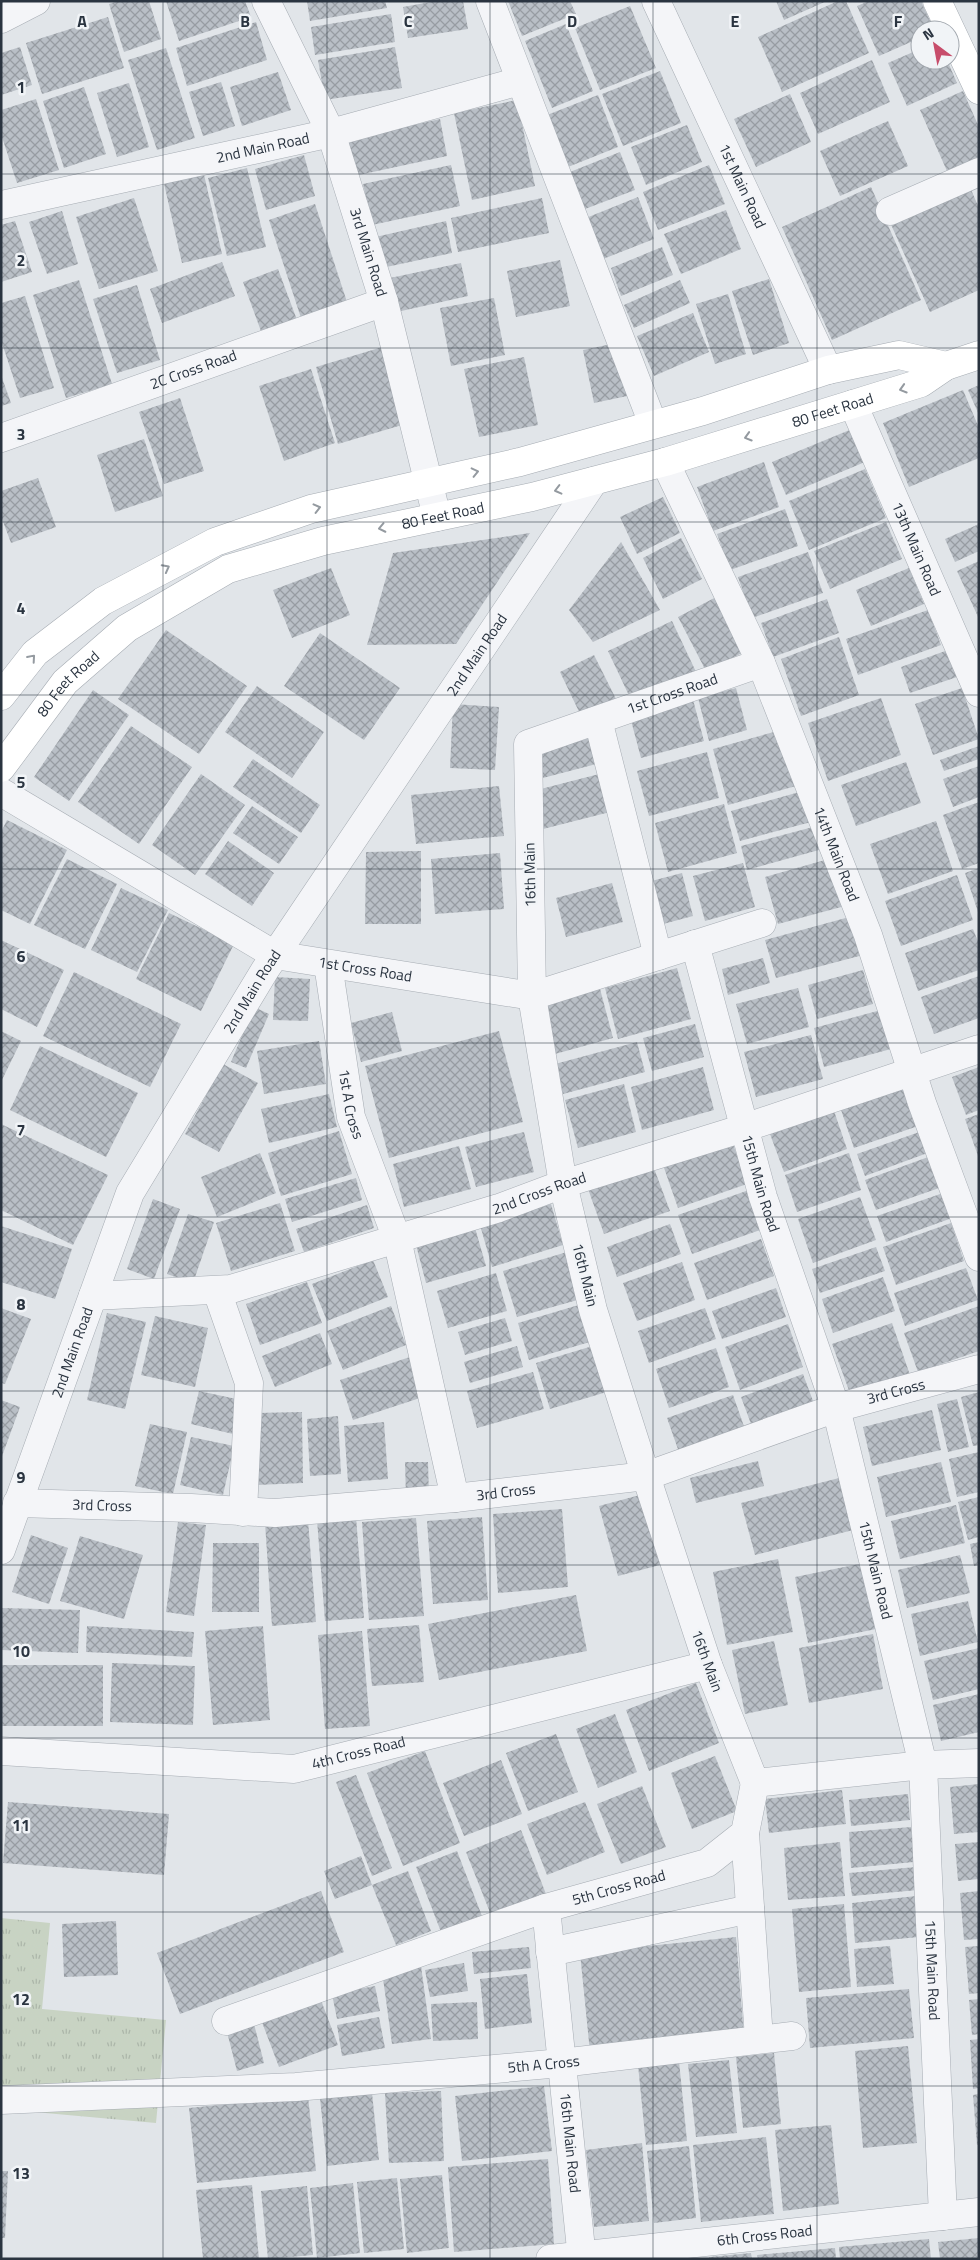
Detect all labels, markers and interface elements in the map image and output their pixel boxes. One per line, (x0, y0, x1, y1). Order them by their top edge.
text: A (77, 9, 87, 33)
text: B (240, 9, 250, 33)
text: C (404, 9, 413, 33)
text: D (567, 9, 577, 33)
text: E (731, 9, 740, 33)
text: F (894, 9, 903, 33)
north arrow (910, 20, 960, 70)
text: N (918, 22, 938, 45)
text: 1 (17, 75, 25, 99)
street label: 2nd Main Road (214, 126, 312, 169)
street label: 1st Main Road (713, 139, 772, 232)
street label: 3rd Main Road (344, 205, 394, 299)
text: 2 (17, 248, 25, 272)
street label: 2C Cross Road (146, 343, 240, 395)
one-way arrow (900, 383, 908, 393)
street label: 80 Feet Road (789, 386, 876, 433)
text: 3 (17, 422, 25, 446)
one-way arrow (745, 431, 753, 441)
one-way arrow (471, 467, 480, 478)
one-way arrow (554, 484, 563, 495)
street label: 80 Feet Road (399, 495, 486, 535)
street label: 13th Main Road (886, 498, 947, 599)
one-way arrow (312, 503, 321, 514)
one-way arrow (378, 522, 387, 533)
one-way arrow (161, 564, 170, 574)
text: 4 (17, 596, 26, 620)
street label: 2nd Main Road (440, 609, 513, 700)
street label: 80 Feet Road (31, 645, 104, 722)
one-way arrow (26, 654, 35, 663)
street label: 1st Cross Road (624, 667, 721, 720)
text: 5 (17, 770, 26, 794)
street label: 14th Main Road (808, 803, 866, 905)
street label: 16th Main (517, 842, 542, 908)
text: 6 (17, 944, 26, 968)
street label: 2nd Main Road (217, 945, 287, 1038)
street label: 1st Cross Road (316, 950, 414, 988)
street label: 1st A Cross (333, 1067, 370, 1142)
text: 7 (17, 1118, 25, 1142)
street label: 15th Main Road (736, 1132, 786, 1235)
street label: 2nd Cross Road (489, 1166, 589, 1220)
street label: 16th Main (566, 1241, 604, 1309)
text: 8 (17, 1292, 26, 1316)
street label: 2nd Main Road (45, 1304, 99, 1401)
street label: 3rd Cross (864, 1372, 928, 1410)
text: 9 (17, 1465, 26, 1489)
street label: 3rd Cross (475, 1477, 537, 1506)
street label: 3rd Cross (72, 1493, 132, 1517)
street label: 15th Main Road (853, 1518, 899, 1622)
street label: 16th Main (686, 1626, 729, 1695)
text: 10 (12, 1639, 30, 1663)
street label: 4th Cross Road (309, 1729, 408, 1775)
text: 11 (12, 1813, 30, 1837)
street label: 5th Cross Road (569, 1863, 668, 1911)
street label: 15th Main Road (919, 1919, 946, 2021)
text: 12 (12, 1987, 30, 2011)
street label: 5th A Cross (507, 2049, 581, 2079)
street label: 16th Main Road (554, 2091, 587, 2194)
text: 13 (12, 2161, 30, 2185)
street label: 6th Cross Road (716, 2218, 814, 2252)

